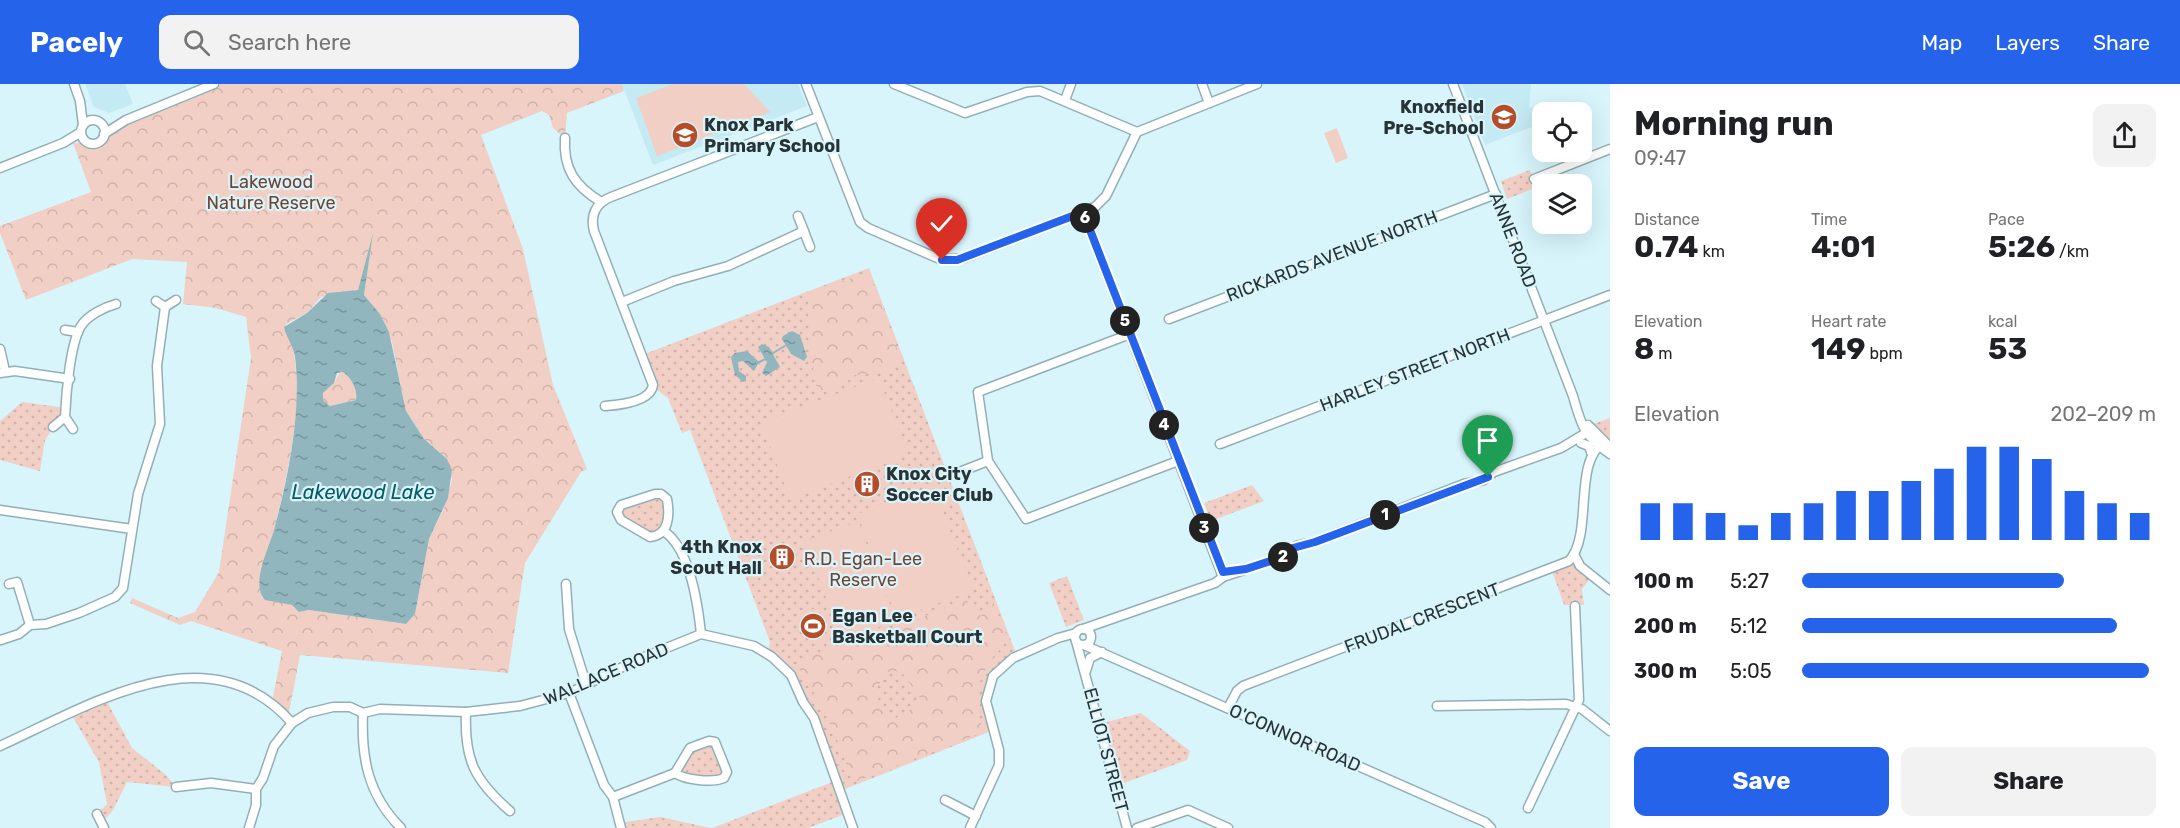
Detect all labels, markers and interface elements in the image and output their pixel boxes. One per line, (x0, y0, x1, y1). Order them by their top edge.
search box (159, 15, 579, 69)
text: Pacely (30, 26, 123, 59)
icon: search (180, 26, 213, 59)
text: Search here (228, 29, 351, 56)
text: Map (1921, 30, 1962, 55)
text: Layers (1995, 30, 2060, 55)
text: Share (2093, 30, 2150, 55)
place label: Knoxfield Pre-School (1383, 96, 1484, 139)
school or university icon: Knoxfield Pre-School (1489, 102, 1519, 132)
map controls (1532, 102, 1592, 234)
button: locate (1532, 102, 1592, 162)
text: Morning run (1634, 104, 1834, 143)
button: share (2093, 104, 2156, 167)
place label: Knox Park Primary School (704, 114, 840, 157)
school or university icon: Knox Park Primary School (670, 120, 700, 150)
text: 09:47 (1634, 146, 1686, 170)
park label: Lakewood Nature Reserve (207, 171, 335, 214)
button: layers (1532, 174, 1592, 234)
street label: ANNE ROAD (1485, 189, 1541, 291)
pin (916, 198, 967, 260)
pin: 6 (1070, 203, 1100, 233)
street label: RICKARDS AVENUE NORTH (1223, 205, 1441, 307)
icon: check (925, 207, 958, 240)
text: 6 (1080, 208, 1090, 227)
text: Distance (1634, 210, 1700, 229)
text: Time (1811, 210, 1847, 229)
text: Pace (1988, 210, 2025, 229)
text: 0.74 (1634, 229, 1699, 265)
text: 4:01 (1811, 229, 1876, 265)
text: 5:26 (1988, 229, 2055, 265)
text: km (1699, 242, 1725, 261)
text: /km (2055, 242, 2089, 261)
pin: 5 (1110, 306, 1140, 336)
text: 5 (1120, 311, 1130, 330)
text: Elevation (1634, 312, 1703, 331)
text: Heart rate (1811, 312, 1886, 331)
text: kcal (1988, 312, 2017, 331)
street label: HARLEY STREET NORTH (1317, 323, 1513, 417)
text: 8 (1634, 331, 1654, 367)
text: 149 (1811, 331, 1866, 367)
text: 53 (1988, 331, 2027, 367)
text: m (1654, 344, 1672, 363)
text: bpm (1866, 344, 1903, 363)
text: Elevation (1634, 402, 1720, 426)
text: 202–209 m (2051, 402, 2156, 426)
pin: 4 (1149, 410, 1179, 440)
text: 4 (1159, 415, 1169, 434)
pin (1462, 415, 1513, 477)
icon: arrive (1471, 424, 1504, 457)
place label: Knox City Soccer Club (886, 463, 993, 506)
building icon: Knox City Soccer Club (852, 469, 882, 499)
water label: Lakewood Lake (292, 480, 434, 504)
pin: 1 (1370, 500, 1400, 530)
text: 1 (1381, 505, 1389, 524)
pin: 3 (1189, 513, 1219, 543)
text: 3 (1199, 518, 1209, 537)
place label: 4th Knox Scout Hall (670, 536, 762, 579)
building icon: 4th Knox Scout Hall (767, 542, 797, 572)
pin: 2 (1268, 542, 1298, 572)
text: 2 (1278, 547, 1288, 566)
park label: R.D. Egan-Lee Reserve (804, 548, 922, 591)
text: 100 m (1634, 569, 1694, 593)
text: 5:27 (1730, 569, 1769, 593)
street label: FRUDAL CRESCENT (1341, 578, 1503, 658)
place label: Egan Lee Basketball Court (832, 605, 982, 648)
sports icon: Egan Lee Basketball Court (798, 611, 828, 641)
text: 200 m (1634, 614, 1697, 638)
text: 5:12 (1730, 614, 1767, 638)
street label: WALLACE ROAD (540, 638, 672, 710)
text: 300 m (1634, 659, 1697, 683)
text: 5:05 (1730, 659, 1772, 683)
street label: ELLIOT STREET (1079, 685, 1133, 815)
street label: O'CONNOR ROAD (1226, 699, 1364, 777)
button: Save (1634, 747, 1889, 816)
button: Share (1901, 747, 2156, 816)

